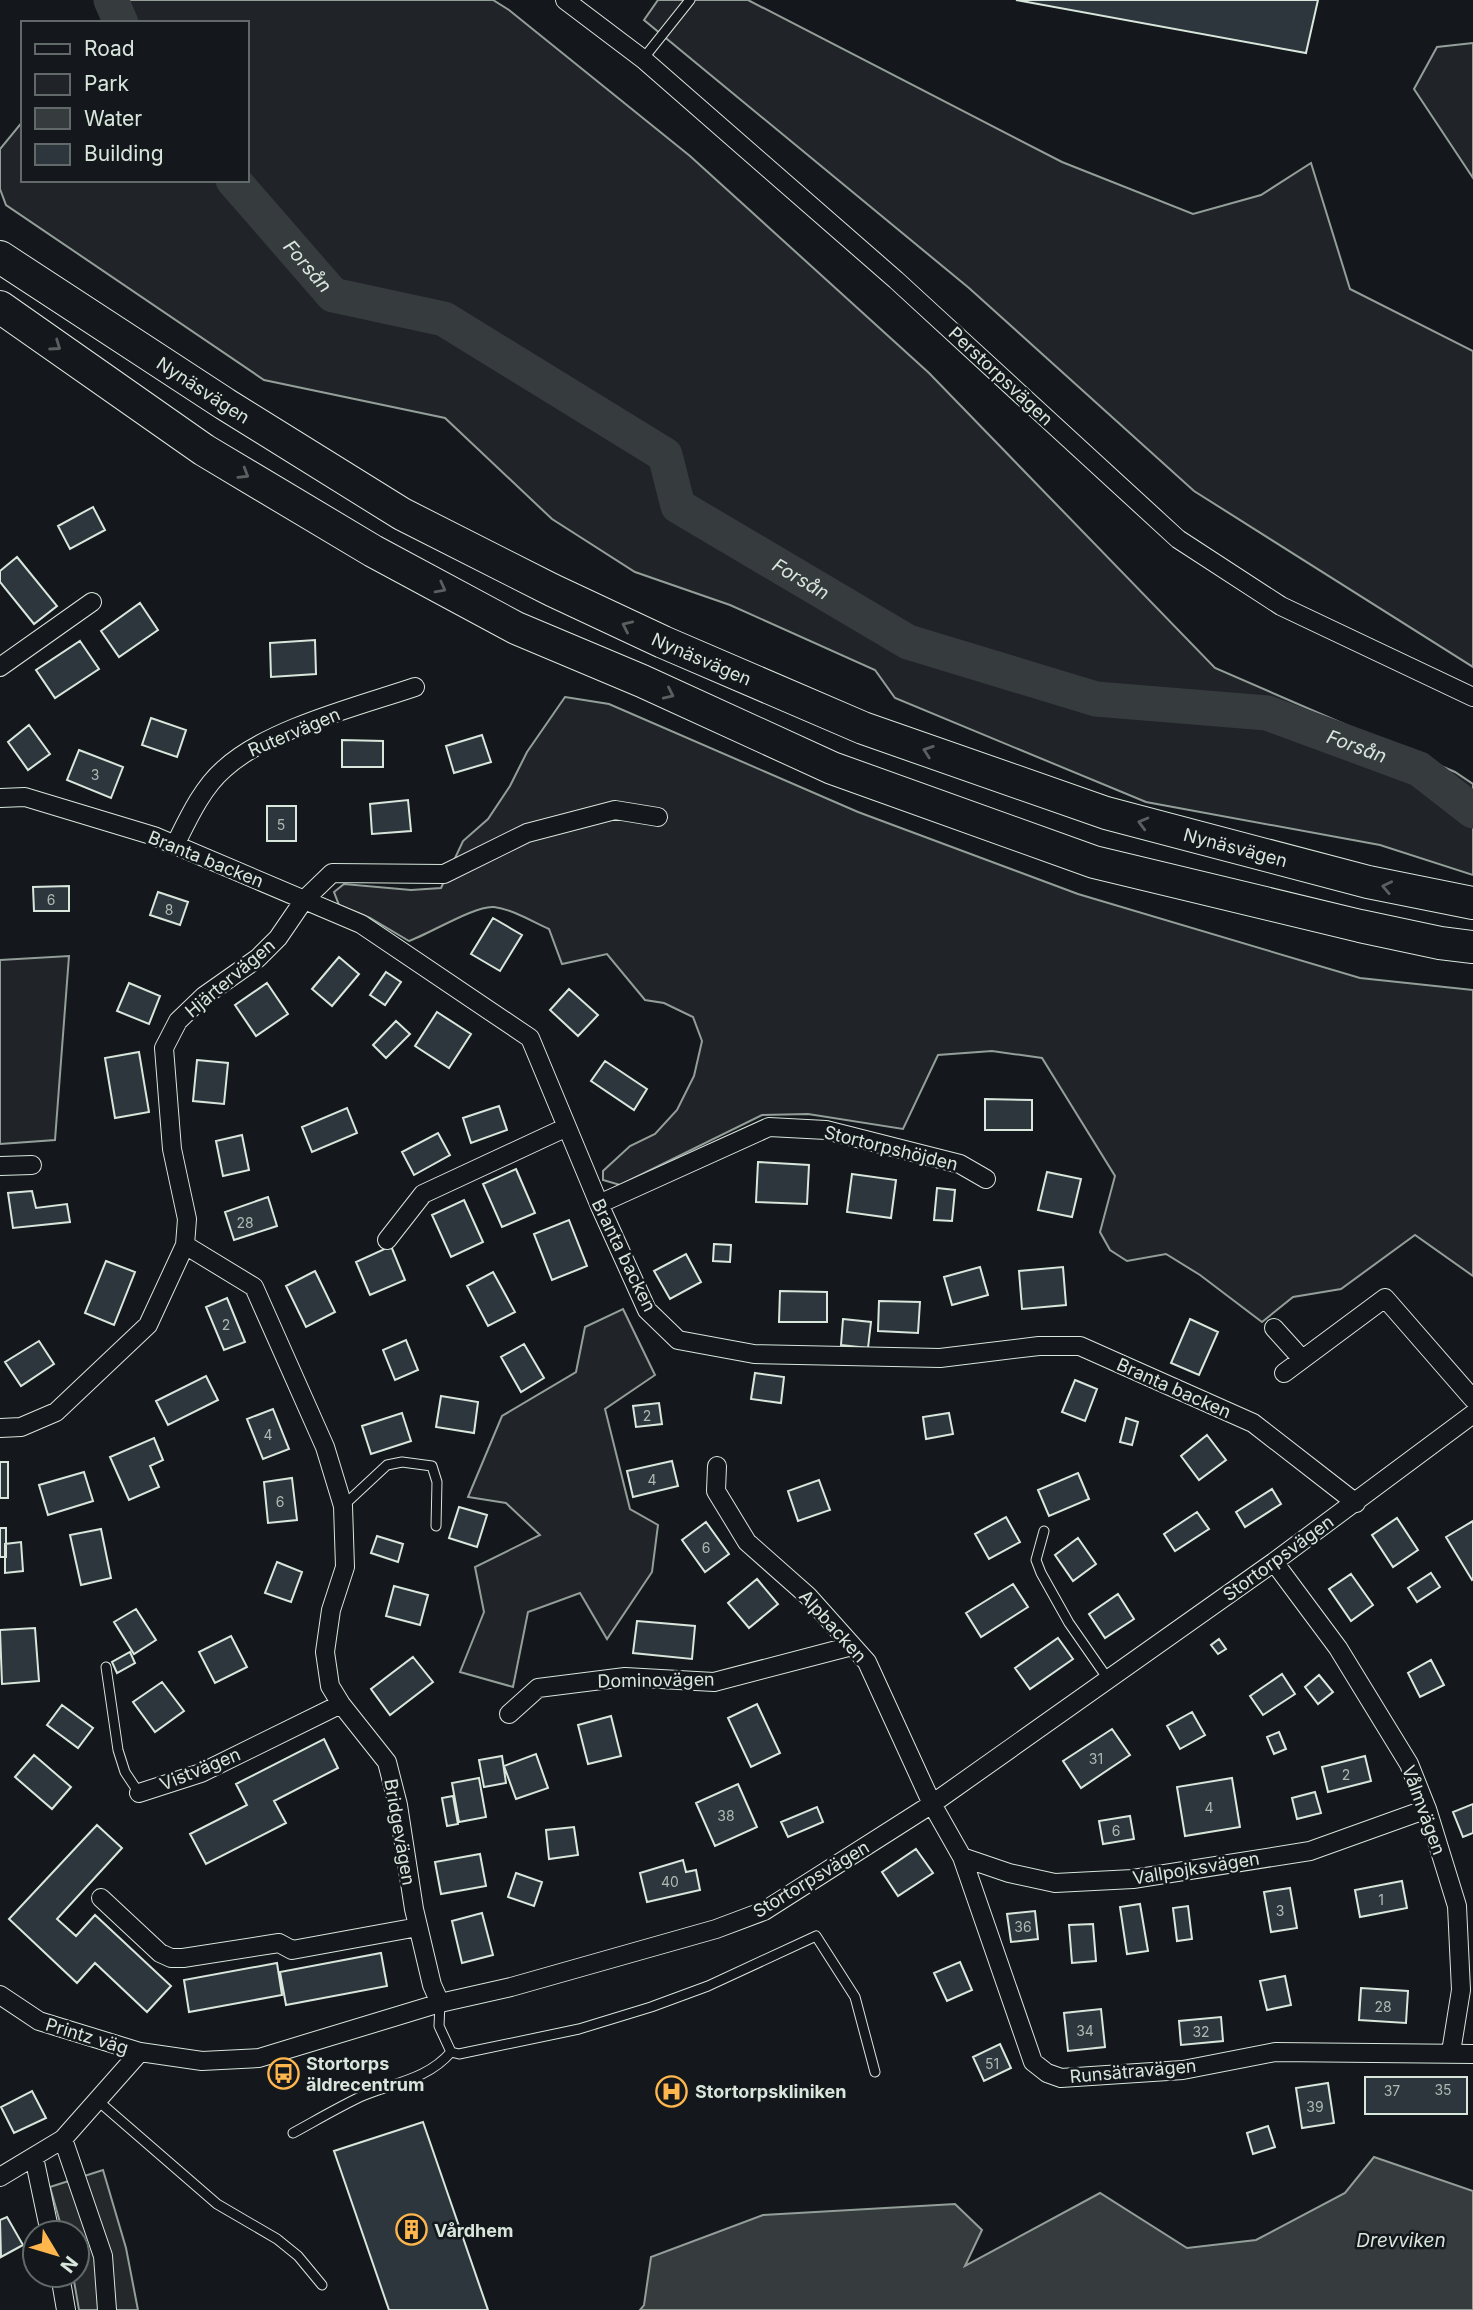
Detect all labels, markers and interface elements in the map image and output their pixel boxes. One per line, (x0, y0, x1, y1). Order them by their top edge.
legend (21, 21, 248, 182)
text: Road (84, 36, 135, 61)
text: Park (84, 71, 129, 96)
text: Water (84, 106, 142, 131)
text: Building (84, 141, 164, 166)
water label: Forsån (279, 235, 337, 297)
street label: Perstorpsvägen (945, 322, 1057, 430)
one-way arrow (48, 338, 61, 350)
street label: Nynäsvägen (153, 352, 254, 427)
one-way arrow (237, 465, 250, 478)
water label: Forsån (768, 553, 834, 604)
one-way arrow (434, 580, 446, 593)
one-way arrow (622, 620, 635, 634)
street label: Nynäsvägen (649, 628, 755, 689)
one-way arrow (662, 686, 674, 700)
street label: Rutervägen (245, 703, 343, 761)
water label: Forsån (1324, 725, 1390, 768)
one-way arrow (922, 745, 934, 759)
house number: 3 (91, 766, 99, 783)
house number: 5 (277, 816, 285, 833)
one-way arrow (1138, 817, 1150, 831)
street label: Nynäsvägen (1181, 823, 1290, 871)
street label: Branta backen (145, 826, 267, 892)
one-way arrow (1381, 880, 1393, 895)
house number: 6 (47, 891, 55, 908)
house number: 8 (165, 901, 173, 918)
street label: Hjärtervägen (181, 934, 279, 1022)
street label: Stortorpshöjden (822, 1121, 960, 1175)
street label: Branta backen (588, 1195, 660, 1315)
house number: 28 (236, 1214, 254, 1231)
house number: 2 (222, 1316, 230, 1333)
street label: Branta backen (1114, 1353, 1234, 1423)
house number: 2 (643, 1407, 651, 1424)
house number: 4 (263, 1426, 273, 1443)
house number: 4 (647, 1471, 657, 1488)
house number: 6 (276, 1493, 284, 1510)
street label: Stortorpsvägen (1219, 1511, 1337, 1605)
house number: 6 (702, 1539, 710, 1556)
street label: Alpbacken (795, 1586, 871, 1666)
street label: Dominovägen (597, 1668, 715, 1692)
street label: Vistvägen (157, 1743, 243, 1795)
house number: 31 (1089, 1750, 1103, 1767)
street label: Vålmvägen (1398, 1762, 1450, 1858)
house number: 2 (1342, 1766, 1350, 1783)
street label: Bridgevägen (380, 1777, 420, 1887)
house number: 4 (1204, 1799, 1214, 1816)
house number: 38 (717, 1807, 735, 1824)
house number: 6 (1112, 1822, 1120, 1839)
street label: Stortorpsvägen (749, 1836, 873, 1922)
street label: Vallpojksvägen (1131, 1848, 1261, 1888)
house number: 40 (661, 1873, 679, 1890)
house number: 1 (1378, 1891, 1384, 1908)
house number: 3 (1276, 1902, 1284, 1919)
house number: 36 (1014, 1918, 1032, 1935)
house number: 28 (1374, 1998, 1392, 2015)
street label: Printz väg (43, 2013, 131, 2059)
house number: 34 (1076, 2022, 1094, 2039)
house number: 32 (1192, 2023, 1210, 2040)
place label: Stortorps äldrecentrum (306, 2053, 424, 2095)
house number: 51 (985, 2055, 999, 2072)
street label: Runsätravägen (1069, 2055, 1197, 2087)
bus stop icon: Stortorps äldrecentrum (266, 2056, 300, 2090)
hospital icon: Stortorpskliniken (655, 2074, 689, 2108)
place label: Stortorpskliniken (695, 2081, 847, 2102)
house number: 35 (1434, 2081, 1452, 2098)
house number: 37 (1384, 2082, 1400, 2099)
house number: 39 (1306, 2098, 1324, 2115)
building icon: Vårdhem (394, 2213, 428, 2247)
north arrow (21, 2219, 91, 2289)
place label: Vårdhem (434, 2220, 513, 2241)
water label: Drevviken (1356, 2229, 1446, 2252)
text: N (55, 2251, 83, 2277)

